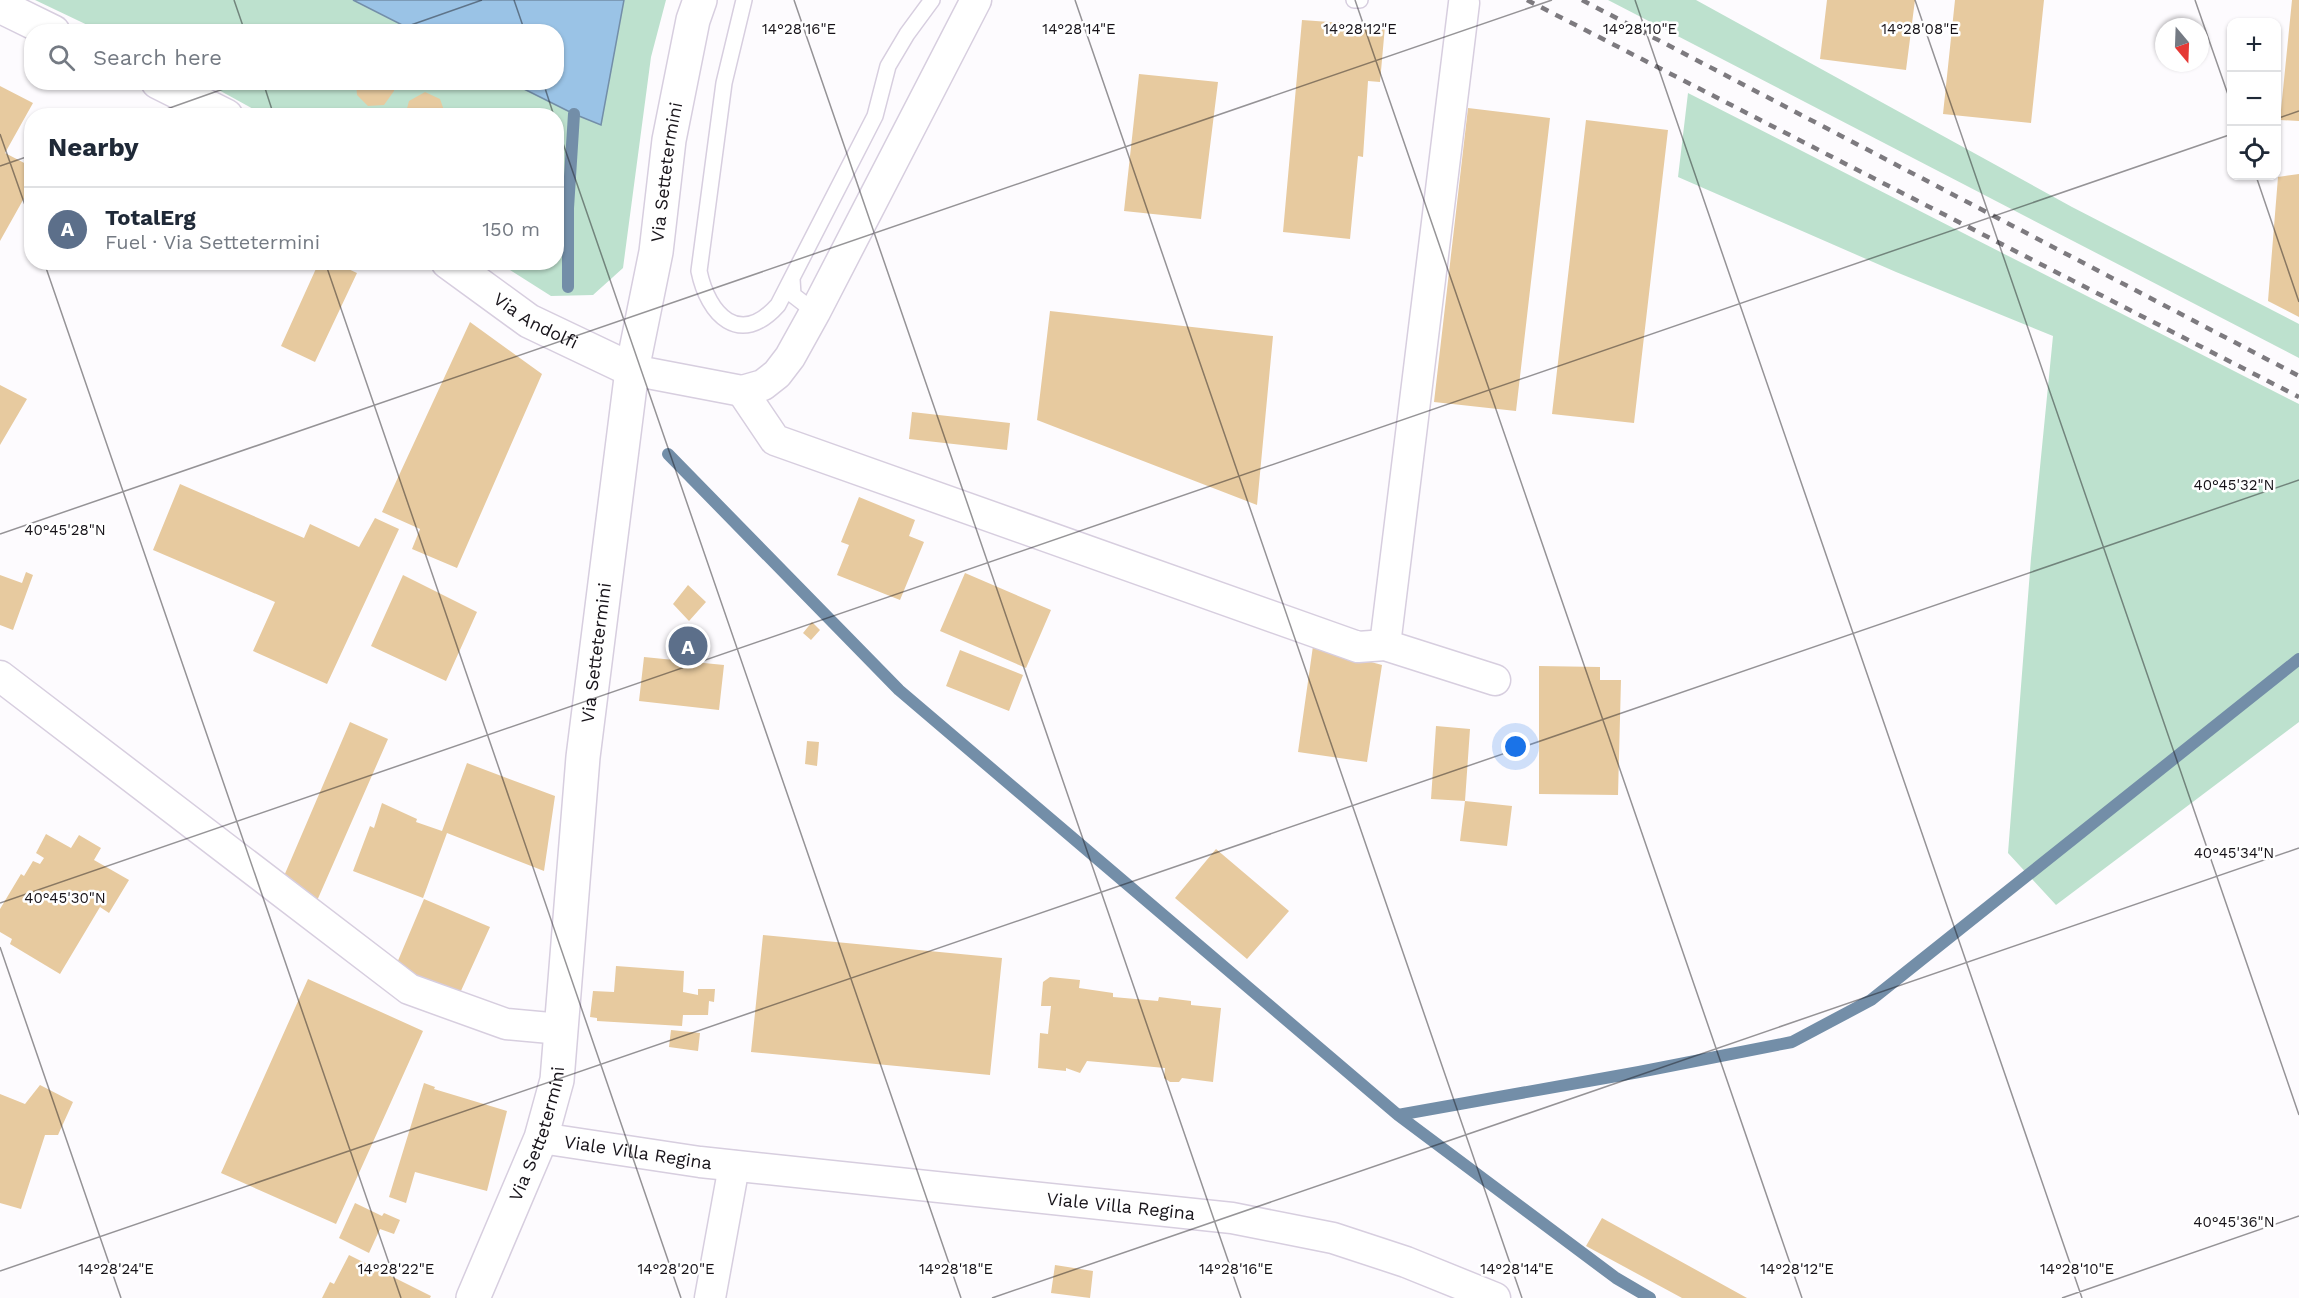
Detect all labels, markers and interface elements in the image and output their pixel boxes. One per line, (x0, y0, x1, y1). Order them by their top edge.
north arrow (2155, 18, 2209, 72)
map controls (2227, 18, 2281, 180)
button: + (2227, 18, 2281, 72)
text: 14°28'16"E (762, 20, 836, 38)
text: 14°28'14"E (1042, 20, 1116, 38)
text: 14°28'12"E (1323, 20, 1397, 38)
text: 14°28'10"E (1603, 20, 1677, 38)
text: 14°28'08"E (1881, 20, 1959, 38)
search box (24, 24, 564, 90)
icon: search (45, 41, 78, 74)
text: Search here (93, 45, 222, 70)
button: − (2227, 72, 2281, 126)
street label: Via Settetermini (646, 100, 686, 243)
button: locate (2227, 126, 2281, 180)
text: Nearby (48, 132, 139, 162)
text: TotalErg (105, 205, 196, 230)
text: A (61, 217, 74, 241)
text: 150 m (482, 217, 540, 241)
text: Fuel · Via Settetermini (105, 230, 320, 254)
street label: Via Andolfi (490, 288, 581, 353)
text: 40°45'32"N (2194, 476, 2274, 494)
text: 40°45'28"N (24, 521, 106, 539)
street label: Via Settetermini (576, 581, 615, 724)
pin: A (668, 624, 708, 668)
your location (1501, 732, 1530, 761)
text: 40°45'34"N (2194, 844, 2274, 862)
text: 40°45'30"N (24, 889, 106, 907)
street label: Via Settetermini (504, 1066, 568, 1204)
street label: Viale Villa Regina (563, 1131, 713, 1173)
street label: Viale Villa Regina (1046, 1188, 1196, 1224)
text: 40°45'36"N (2193, 1213, 2275, 1231)
text: 14°28'24"E (78, 1260, 154, 1278)
text: 14°28'22"E (358, 1260, 434, 1278)
text: 14°28'20"E (637, 1260, 715, 1278)
text: 14°28'18"E (919, 1260, 993, 1278)
text: 14°28'16"E (1199, 1260, 1273, 1278)
text: 14°28'14"E (1480, 1260, 1554, 1278)
text: 14°28'12"E (1760, 1260, 1834, 1278)
text: 14°28'10"E (2040, 1260, 2114, 1278)

